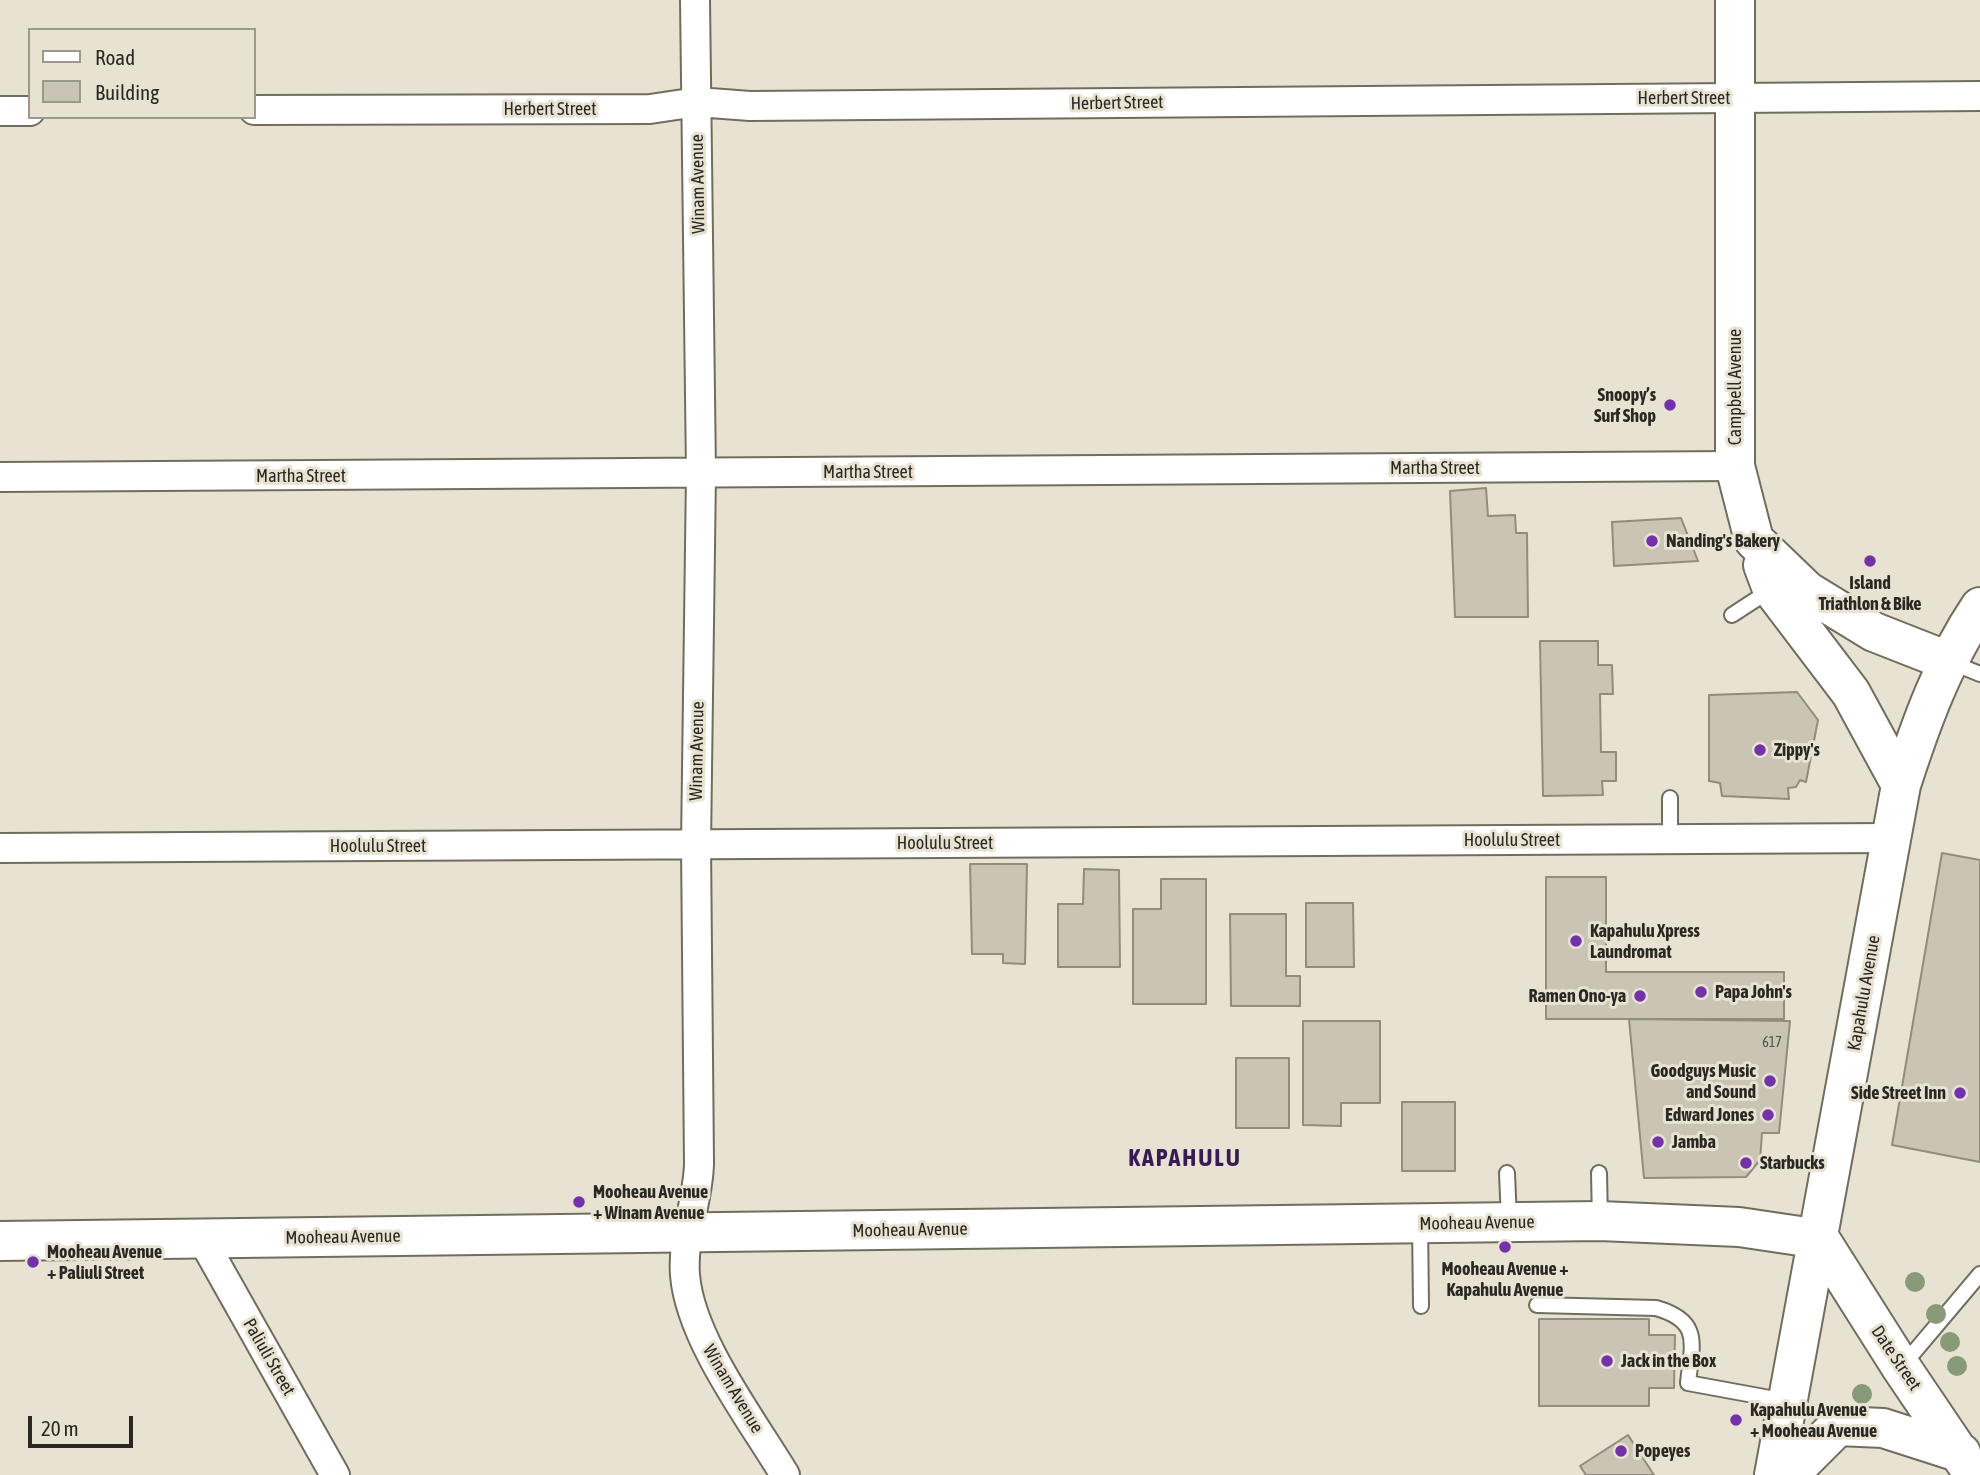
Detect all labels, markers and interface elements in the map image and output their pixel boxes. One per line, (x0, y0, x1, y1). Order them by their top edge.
legend (28, 28, 256, 119)
text: Road (95, 45, 135, 69)
text: Building (95, 80, 159, 104)
street label: Herbert Street (1638, 87, 1730, 109)
street label: Herbert Street (1070, 91, 1164, 115)
street label: Herbert Street (504, 98, 596, 120)
street label: Winam Avenue (686, 134, 710, 234)
street label: Campbell Avenue (1724, 329, 1746, 445)
place label: Snoopy’s Surf Shop (1594, 384, 1656, 426)
marker: Snoopy’s Surf Shop (1662, 397, 1678, 413)
street label: Martha Street (1390, 457, 1480, 479)
street label: Martha Street (823, 461, 913, 483)
street label: Martha Street (256, 465, 346, 487)
place label: Nanding's Bakery (1666, 530, 1780, 552)
marker: Nanding's Bakery (1644, 533, 1660, 549)
marker: Island Triathlon & Bike (1862, 553, 1878, 569)
place label: Island Triathlon & Bike (1818, 572, 1922, 614)
street label: Winam Avenue (685, 701, 709, 801)
place label: Zippy's (1774, 739, 1820, 761)
marker: Zippy's (1752, 742, 1768, 758)
street label: Hoolulu Street (1464, 829, 1560, 851)
street label: Hoolulu Street (897, 832, 993, 854)
street label: Hoolulu Street (330, 835, 426, 857)
place label: Kapahulu Xpress Laundromat (1590, 920, 1700, 962)
marker: Kapahulu Xpress Laundromat (1568, 933, 1584, 949)
street label: Kapahulu Avenue (1843, 934, 1885, 1052)
place label: Papa John's (1715, 981, 1792, 1003)
marker: Papa John's (1693, 984, 1709, 1000)
place label: Ramen Ono-ya (1528, 985, 1626, 1007)
marker: Ramen Ono-ya (1632, 988, 1648, 1004)
house number: 617 (1762, 1035, 1782, 1051)
place label: Goodguys Music and Sound (1650, 1060, 1756, 1102)
marker: Goodguys Music and Sound (1762, 1073, 1778, 1089)
place label: Side Street Inn (1851, 1082, 1946, 1104)
marker: Side Street Inn (1952, 1085, 1968, 1101)
place label: Edward Jones (1665, 1104, 1754, 1126)
marker: Edward Jones (1760, 1107, 1776, 1123)
place label: Jamba (1672, 1131, 1716, 1153)
marker: Jamba (1650, 1134, 1666, 1150)
district label: KAPAHULU (1129, 1144, 1241, 1172)
place label: Starbucks (1760, 1152, 1825, 1174)
marker: Starbucks (1738, 1155, 1754, 1171)
place label: Mooheau Avenue + Winam Avenue (593, 1181, 708, 1224)
marker: Mooheau Avenue + Winam Avenue (571, 1194, 587, 1210)
street label: Mooheau Avenue (1419, 1211, 1535, 1235)
street label: Mooheau Avenue (852, 1218, 968, 1242)
street label: Mooheau Avenue (285, 1225, 401, 1249)
marker: Mooheau Avenue + Kapahulu Avenue (1497, 1239, 1513, 1255)
place label: Mooheau Avenue + Paliuli Street (47, 1241, 162, 1284)
marker: Mooheau Avenue + Paliuli Street (25, 1254, 41, 1270)
place label: Mooheau Avenue + Kapahulu Avenue (1441, 1258, 1569, 1300)
street label: Paliuli Street (238, 1315, 300, 1399)
street label: Date Street (1866, 1321, 1926, 1395)
street label: Winam Avenue (698, 1341, 768, 1437)
place label: Jack in the Box (1621, 1350, 1716, 1372)
marker: Jack in the Box (1599, 1353, 1615, 1369)
place label: Kapahulu Avenue + Mooheau Avenue (1750, 1399, 1877, 1442)
scale bar (32, 1402, 136, 1446)
marker: Kapahulu Avenue + Mooheau Avenue (1728, 1412, 1744, 1428)
text: 20 m (41, 1416, 79, 1440)
place label: Popeyes (1635, 1440, 1690, 1462)
marker: Popeyes (1613, 1443, 1629, 1459)

